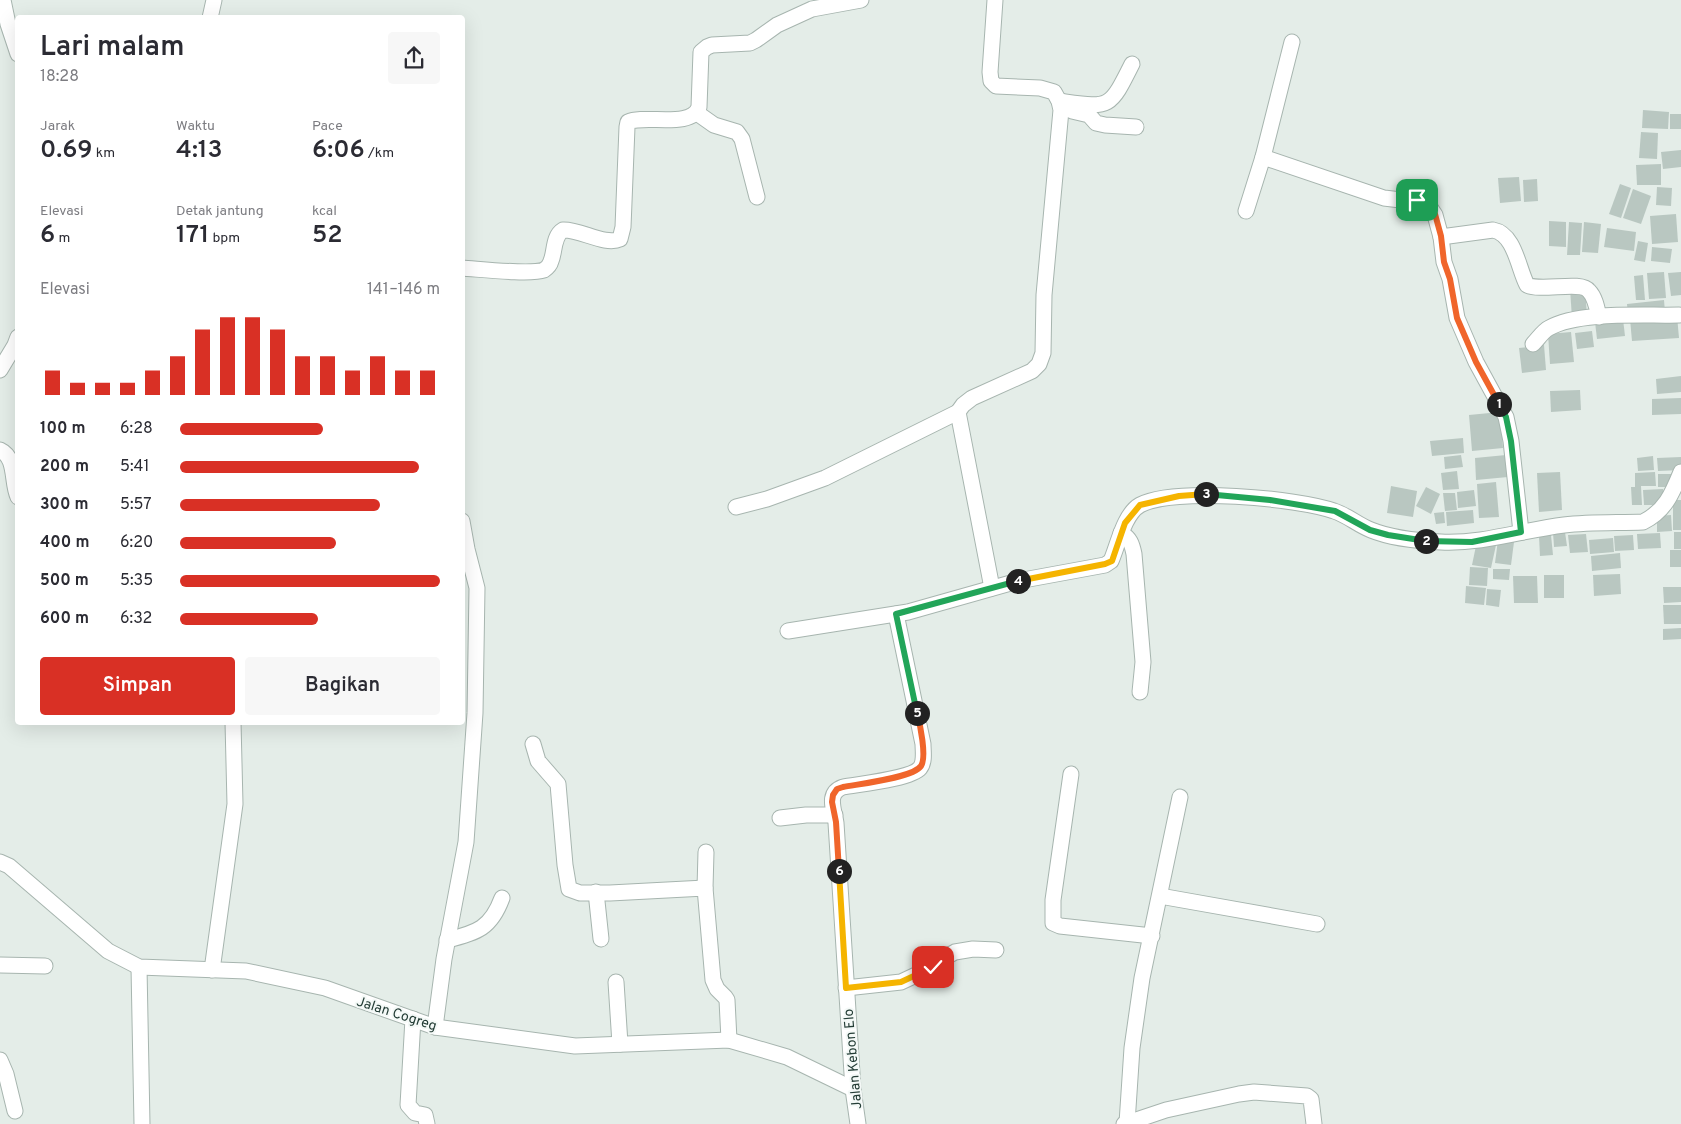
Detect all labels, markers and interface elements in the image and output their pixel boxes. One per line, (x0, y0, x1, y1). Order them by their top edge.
text: Lari malam (40, 30, 184, 66)
button: share (388, 32, 440, 84)
text: 18:28 (40, 67, 79, 87)
text: Jarak (40, 118, 75, 135)
text: Waktu (176, 118, 215, 135)
text: Pace (312, 118, 343, 135)
text: 0.69 (40, 135, 92, 167)
text: 4:13 (176, 135, 223, 167)
text: 6:06 (312, 135, 365, 167)
text: km (92, 145, 115, 162)
text: /km (365, 145, 394, 162)
pin (1396, 179, 1438, 221)
icon: arrive (1403, 186, 1431, 214)
text: Elevasi (40, 203, 84, 220)
text: Detak jantung (176, 203, 264, 220)
text: kcal (312, 203, 337, 220)
text: 6 (40, 220, 55, 252)
text: 171 (176, 220, 209, 252)
text: 52 (312, 220, 343, 252)
text: m (55, 230, 70, 247)
text: bpm (209, 230, 240, 247)
text: Elevasi (40, 280, 90, 300)
text: 141–146 m (367, 280, 440, 300)
pin: 1 (1486, 392, 1512, 416)
text: 1 (1497, 396, 1502, 413)
text: 100 m (40, 419, 86, 439)
text: 6:28 (120, 419, 153, 439)
text: 200 m (40, 457, 89, 477)
text: 5:41 (120, 457, 149, 477)
pin: 3 (1194, 482, 1218, 506)
text: 3 (1202, 486, 1211, 503)
text: 300 m (40, 495, 88, 515)
text: 5:57 (120, 495, 152, 515)
pin: 2 (1414, 528, 1438, 554)
text: 400 m (40, 533, 89, 553)
text: 6:20 (120, 533, 153, 553)
text: 2 (1422, 533, 1431, 550)
pin: 4 (1006, 568, 1030, 594)
text: 500 m (40, 571, 89, 591)
text: 5:35 (120, 571, 153, 591)
text: 4 (1014, 573, 1023, 590)
text: 600 m (40, 609, 89, 629)
text: 6:32 (120, 609, 152, 629)
button: Simpan (40, 657, 235, 715)
button: Bagikan (245, 657, 440, 715)
pin: 5 (904, 700, 930, 726)
text: 5 (913, 705, 922, 722)
pin: 6 (826, 858, 852, 884)
text: 6 (835, 863, 844, 880)
pin (912, 946, 954, 988)
icon: check (919, 953, 947, 981)
street label: Jalan Cogreg (354, 993, 439, 1035)
street label: Jalan Kebon Elo (841, 1008, 866, 1110)

